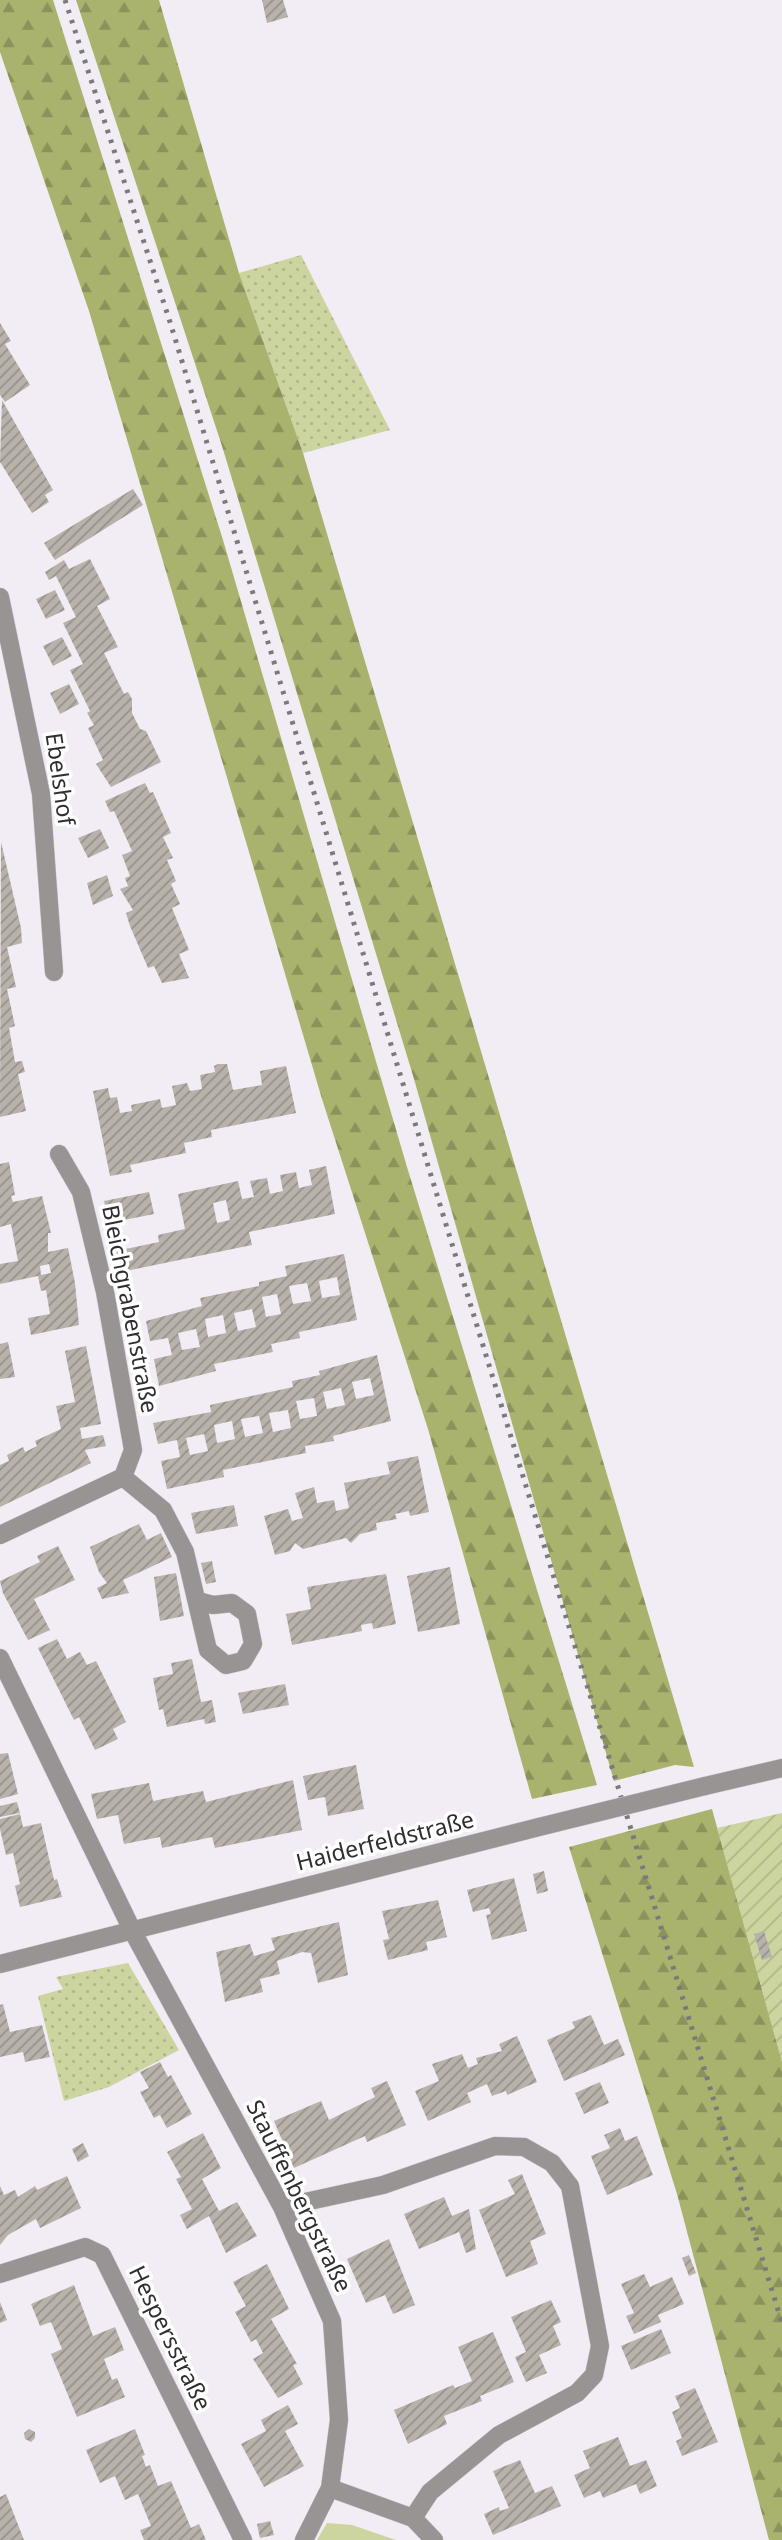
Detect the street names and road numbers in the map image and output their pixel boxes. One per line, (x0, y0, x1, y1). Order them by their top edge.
street label: Ebelshof (39, 731, 83, 828)
street label: Bleichgrabenstraße (95, 1202, 167, 1416)
street label: Haiderfeldstraße (292, 1802, 477, 1878)
street label: Stauffenbergstraße (239, 2094, 360, 2297)
street label: Hespersstraße (122, 2260, 220, 2415)

